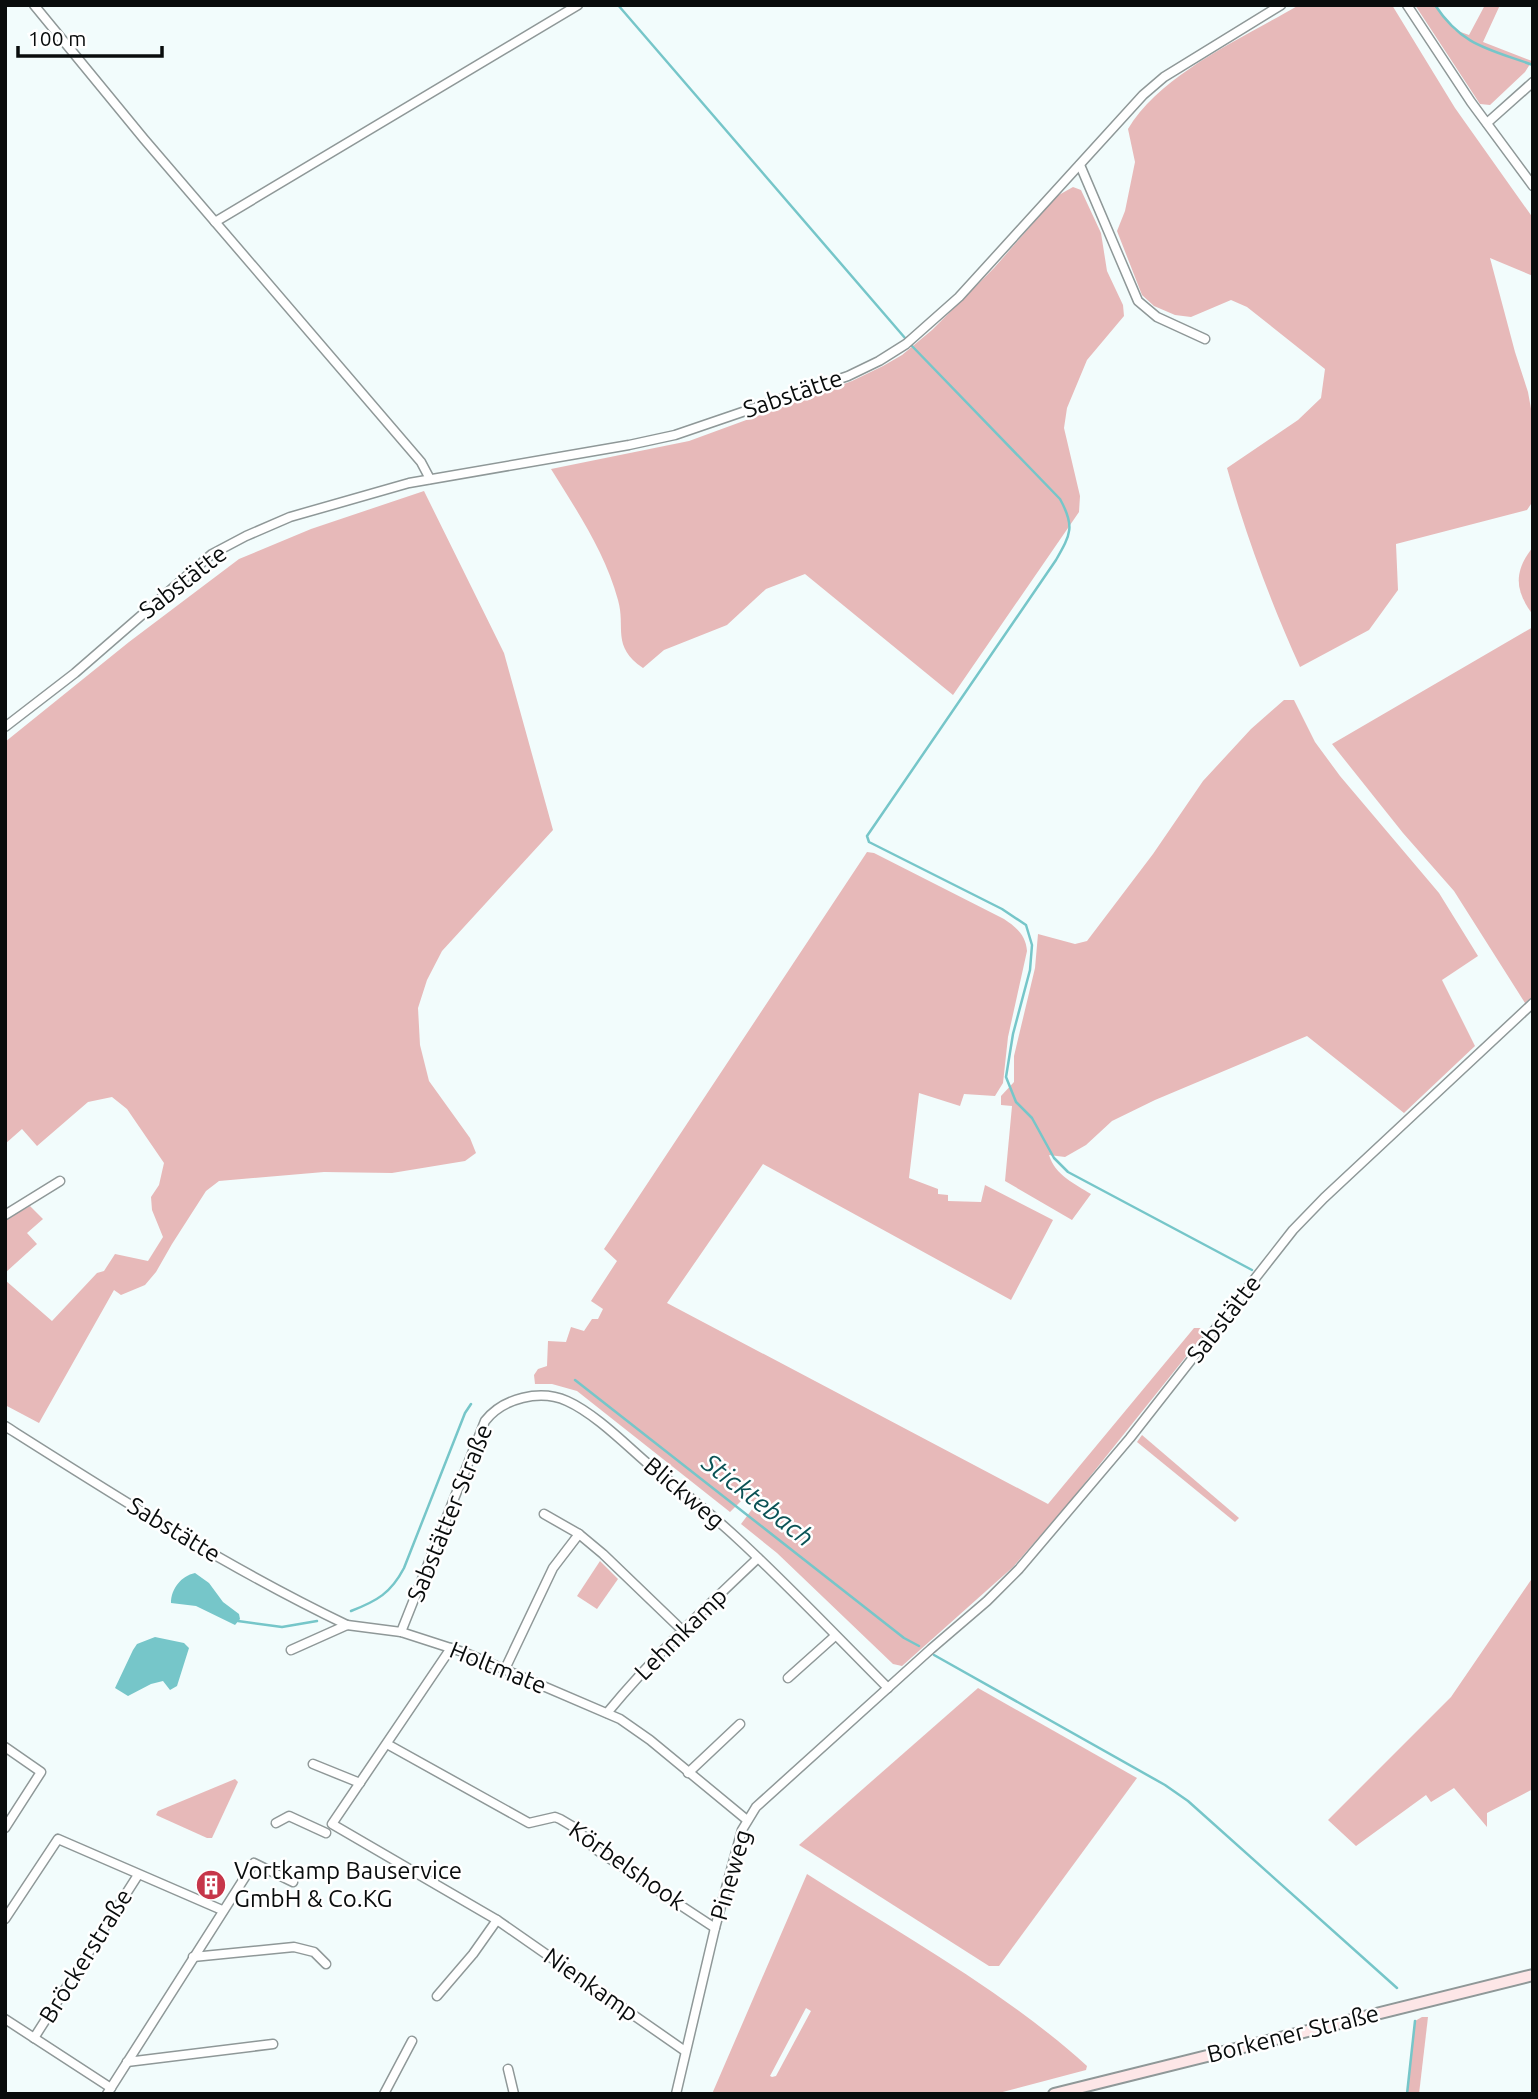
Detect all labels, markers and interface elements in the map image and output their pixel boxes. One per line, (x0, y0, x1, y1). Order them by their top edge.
scale bar (18, 14, 161, 58)
text: 100 m (28, 26, 86, 50)
street label: Sabstätte (740, 364, 846, 423)
street label: Sabstätte (134, 539, 232, 624)
street label: Sabstätte (1181, 1270, 1266, 1368)
street label: Sabstätter Straße (402, 1420, 497, 1605)
water label: Sticktebach (696, 1447, 820, 1552)
street label: Blickweg (639, 1451, 730, 1534)
street label: Sabstätte (123, 1491, 225, 1568)
street label: Lehmkamp (629, 1582, 732, 1685)
street label: Holtmate (446, 1636, 551, 1699)
street label: Körbelshook (564, 1816, 690, 1915)
street label: Pineweg (705, 1827, 756, 1923)
place label: Vortkamp Bauservice GmbH & Co.KG (234, 1857, 462, 1912)
building icon: Vortkamp Bauservice GmbH & Co.KG (194, 1868, 228, 1902)
street label: Bröckerstraße (34, 1884, 137, 2028)
street label: Nienkamp (539, 1942, 644, 2027)
street label: Borkener Straße (1204, 1999, 1382, 2068)

